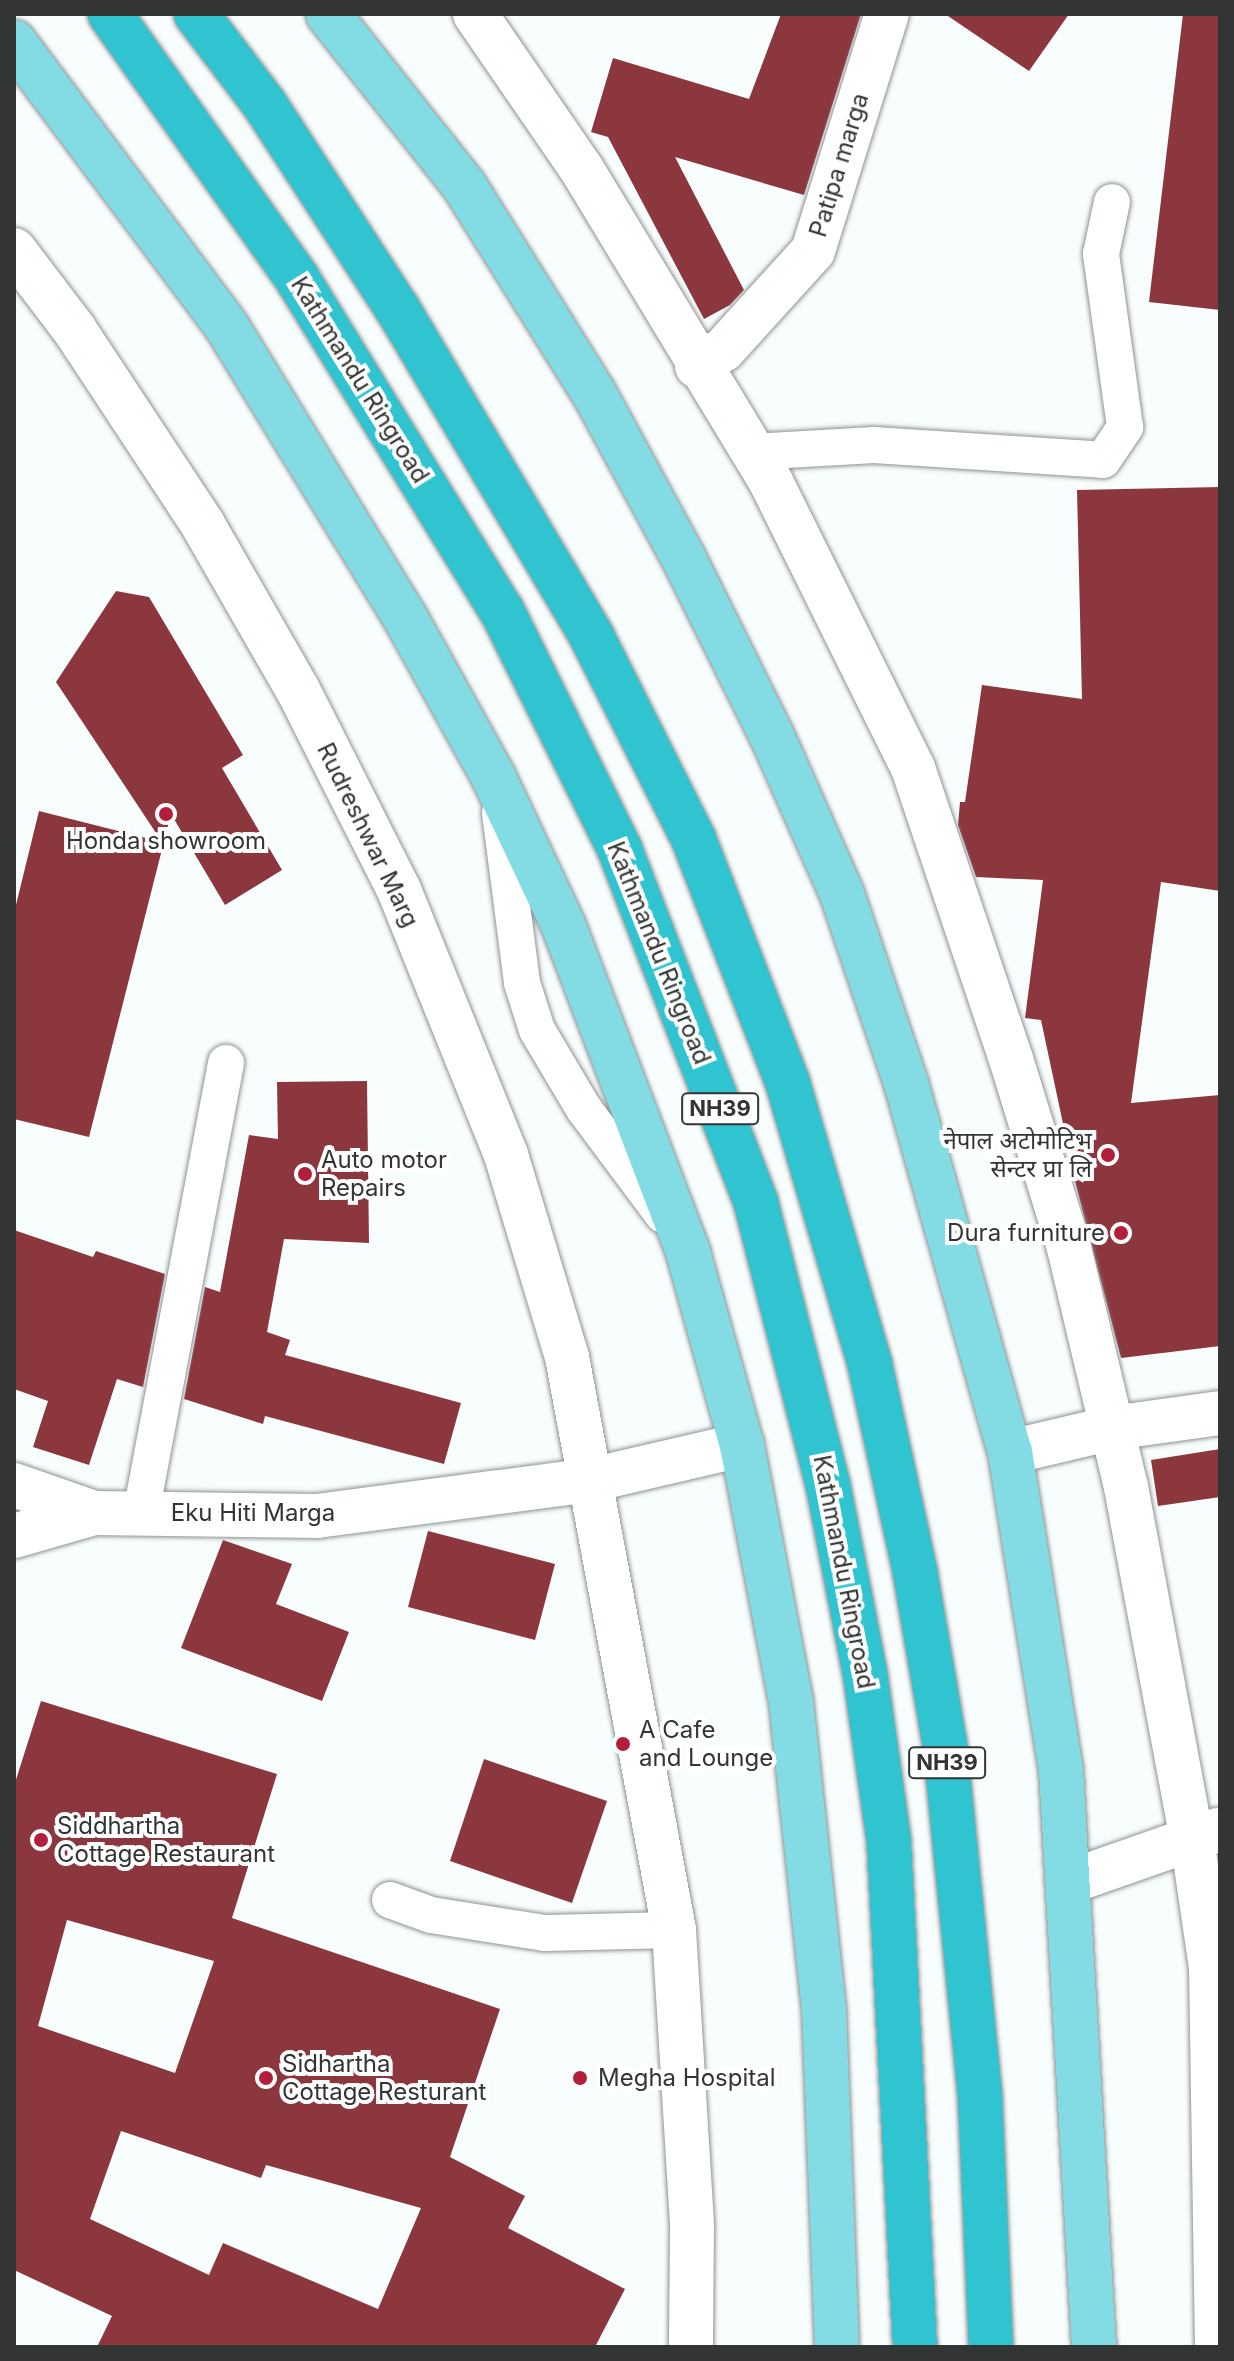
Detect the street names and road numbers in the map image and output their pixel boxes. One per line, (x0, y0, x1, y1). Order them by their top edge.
street label: Patipa marga (803, 90, 875, 240)
street label: Kathmandu Ringroad (285, 272, 435, 488)
street label: Rudreshwar Marg (311, 738, 425, 932)
street label: Kathmandu Ringroad (601, 837, 717, 1069)
road number: NH39 (680, 1091, 760, 1127)
street label: Kathmandu Ringroad (807, 1453, 881, 1691)
street label: Eku Hiti Marga (171, 1499, 335, 1527)
road number: NH39 (907, 1745, 987, 1781)

